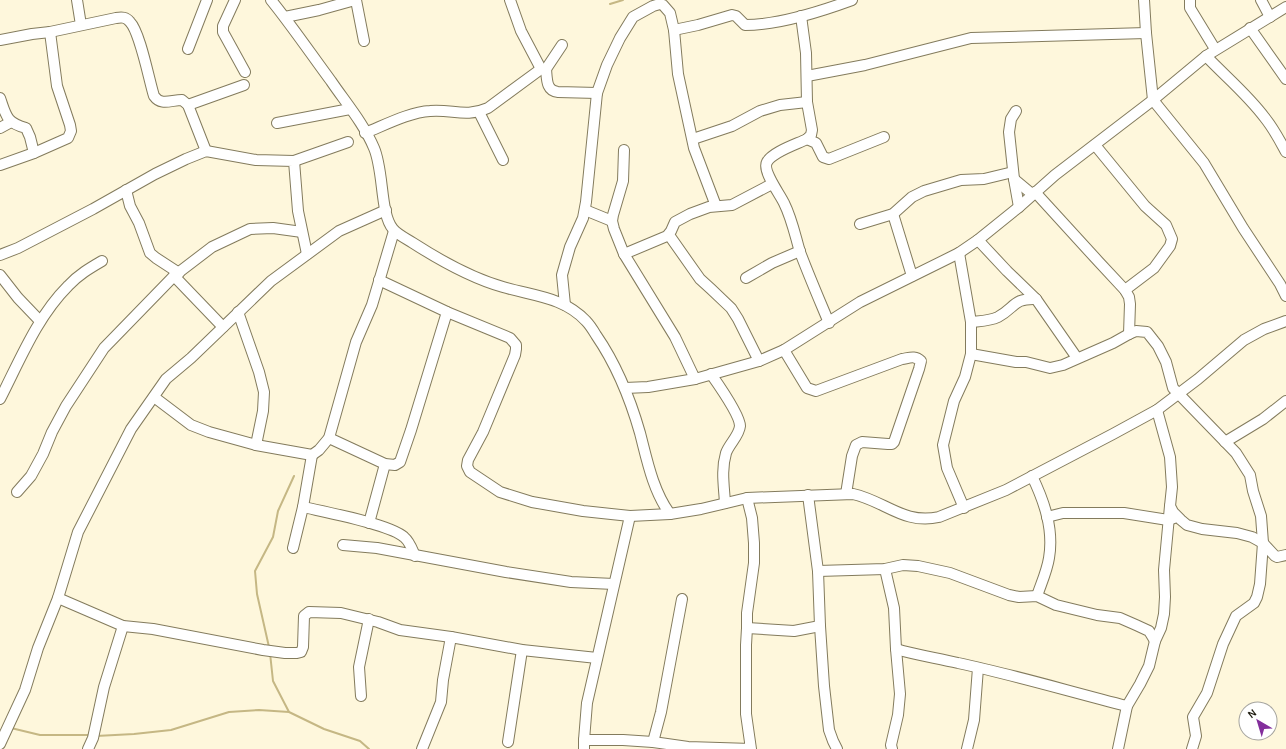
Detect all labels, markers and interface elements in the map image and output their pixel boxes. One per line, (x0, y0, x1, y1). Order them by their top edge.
north arrow (1238, 701, 1278, 741)
text: N (1246, 707, 1259, 720)

